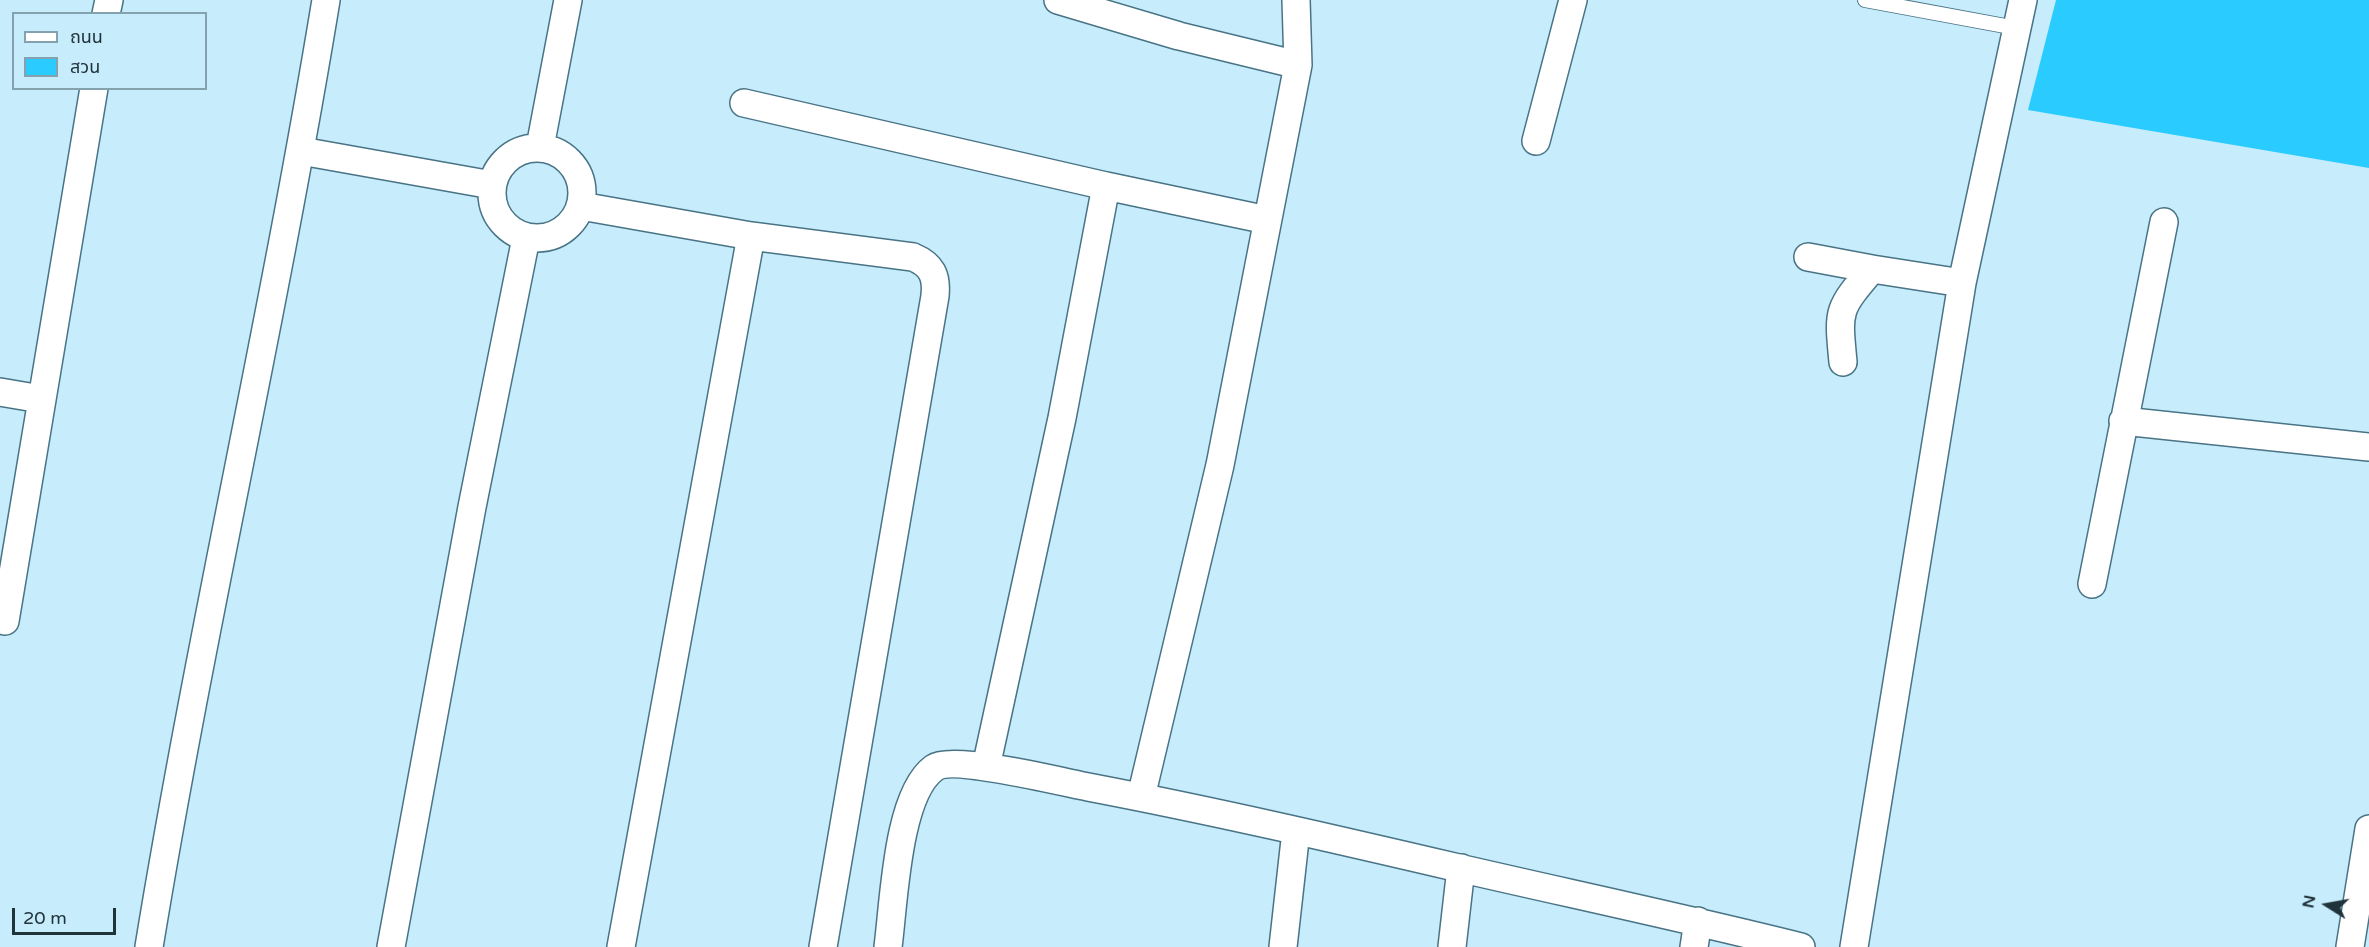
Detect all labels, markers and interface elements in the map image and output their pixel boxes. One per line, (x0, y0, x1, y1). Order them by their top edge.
legend (12, 12, 207, 90)
text: ถนน (70, 26, 103, 48)
text: สวน (70, 56, 100, 78)
north arrow (2297, 875, 2357, 935)
text: N (2298, 893, 2320, 910)
scale bar (15, 896, 118, 934)
text: 20 m (23, 907, 67, 929)

